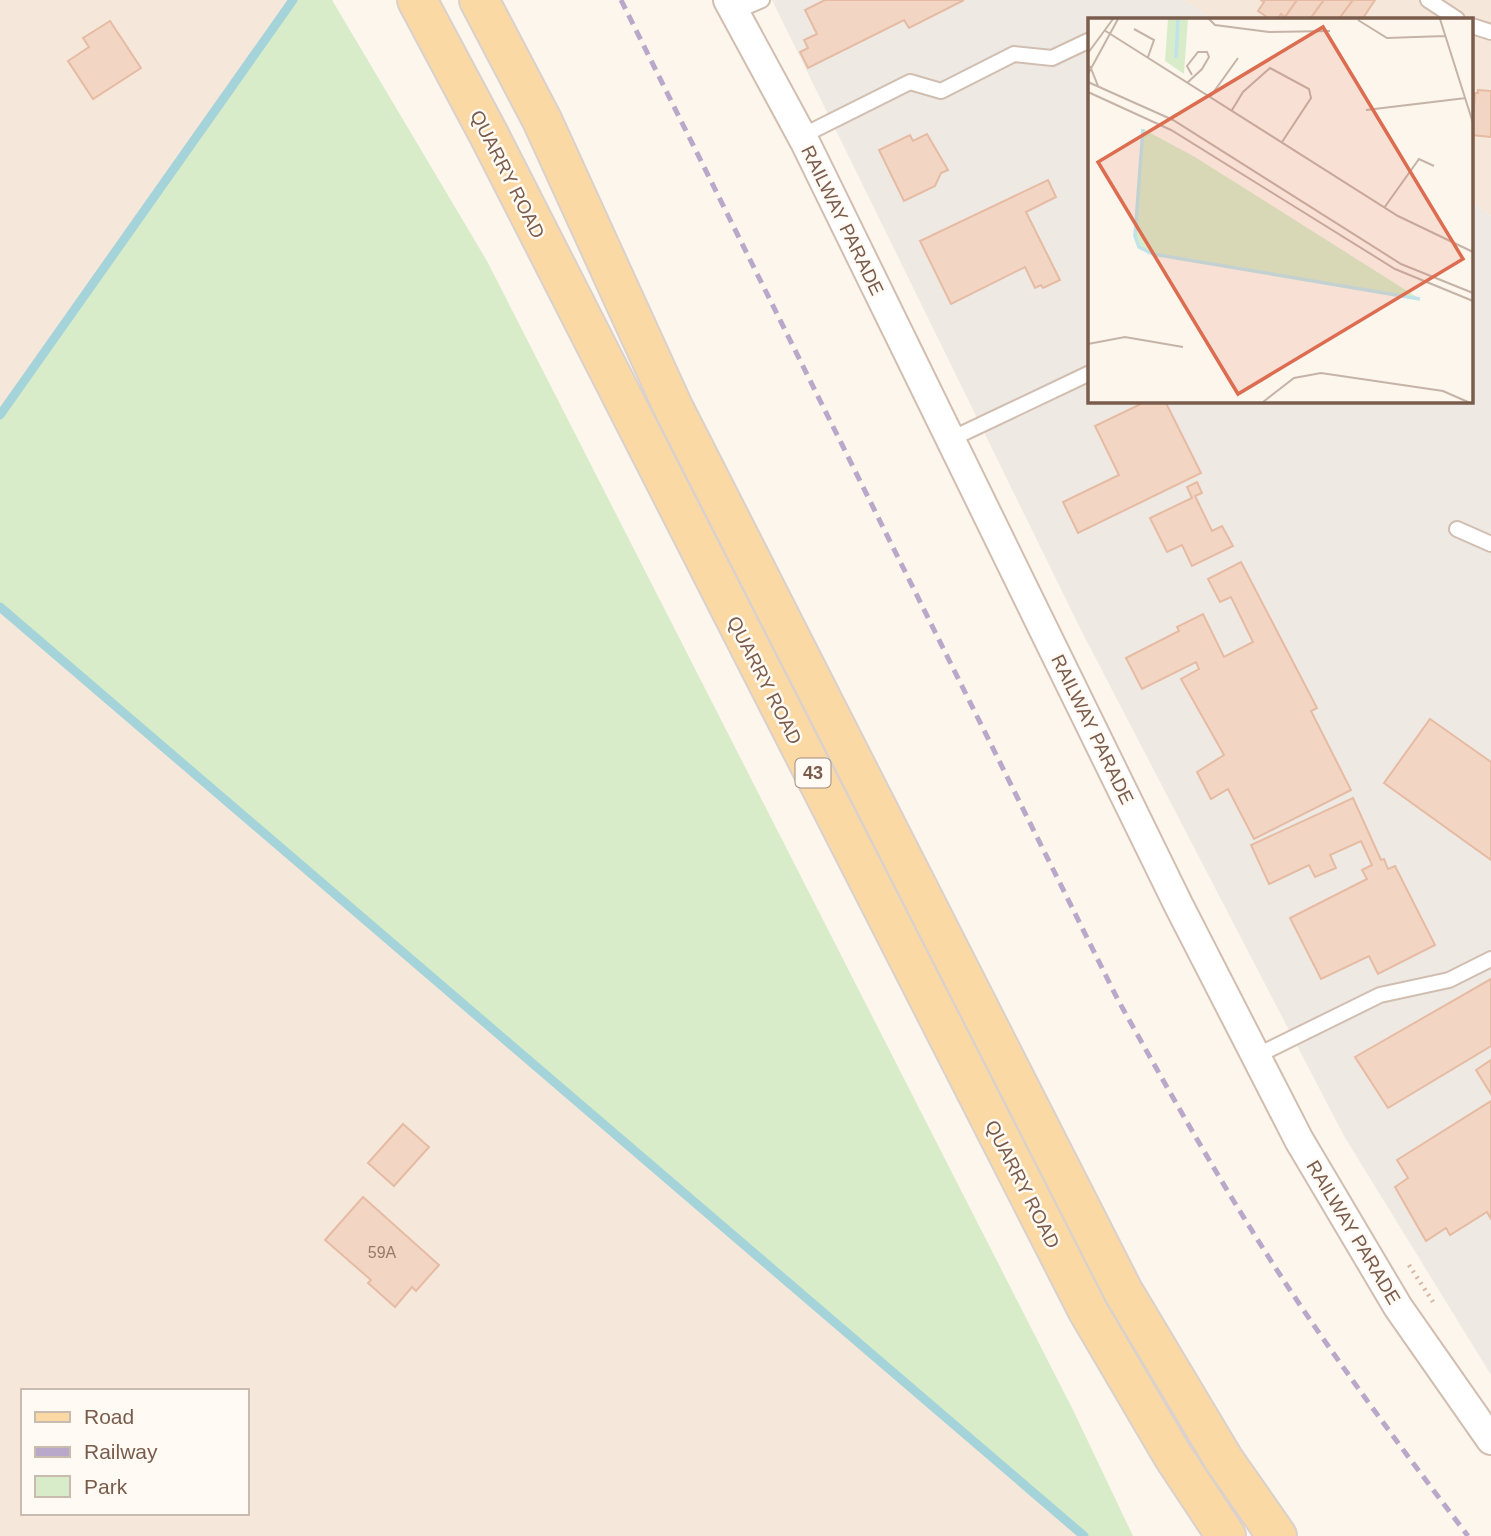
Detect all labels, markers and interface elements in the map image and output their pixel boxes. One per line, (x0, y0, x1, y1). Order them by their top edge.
inset map (1088, 18, 1474, 402)
street label: QUARRY ROAD (466, 107, 549, 242)
street label: RAILWAY PARADE (797, 142, 888, 298)
street label: QUARRY ROAD (723, 613, 806, 748)
street label: RAILWAY PARADE (1047, 651, 1138, 807)
road number: 43 (796, 758, 830, 788)
street label: QUARRY ROAD (981, 1117, 1064, 1252)
street label: RAILWAY PARADE (1302, 1157, 1405, 1308)
house number: 59A (368, 1244, 397, 1261)
legend (21, 1389, 248, 1515)
text: Road (84, 1405, 134, 1428)
text: Railway (84, 1440, 158, 1463)
text: Park (84, 1475, 128, 1498)

